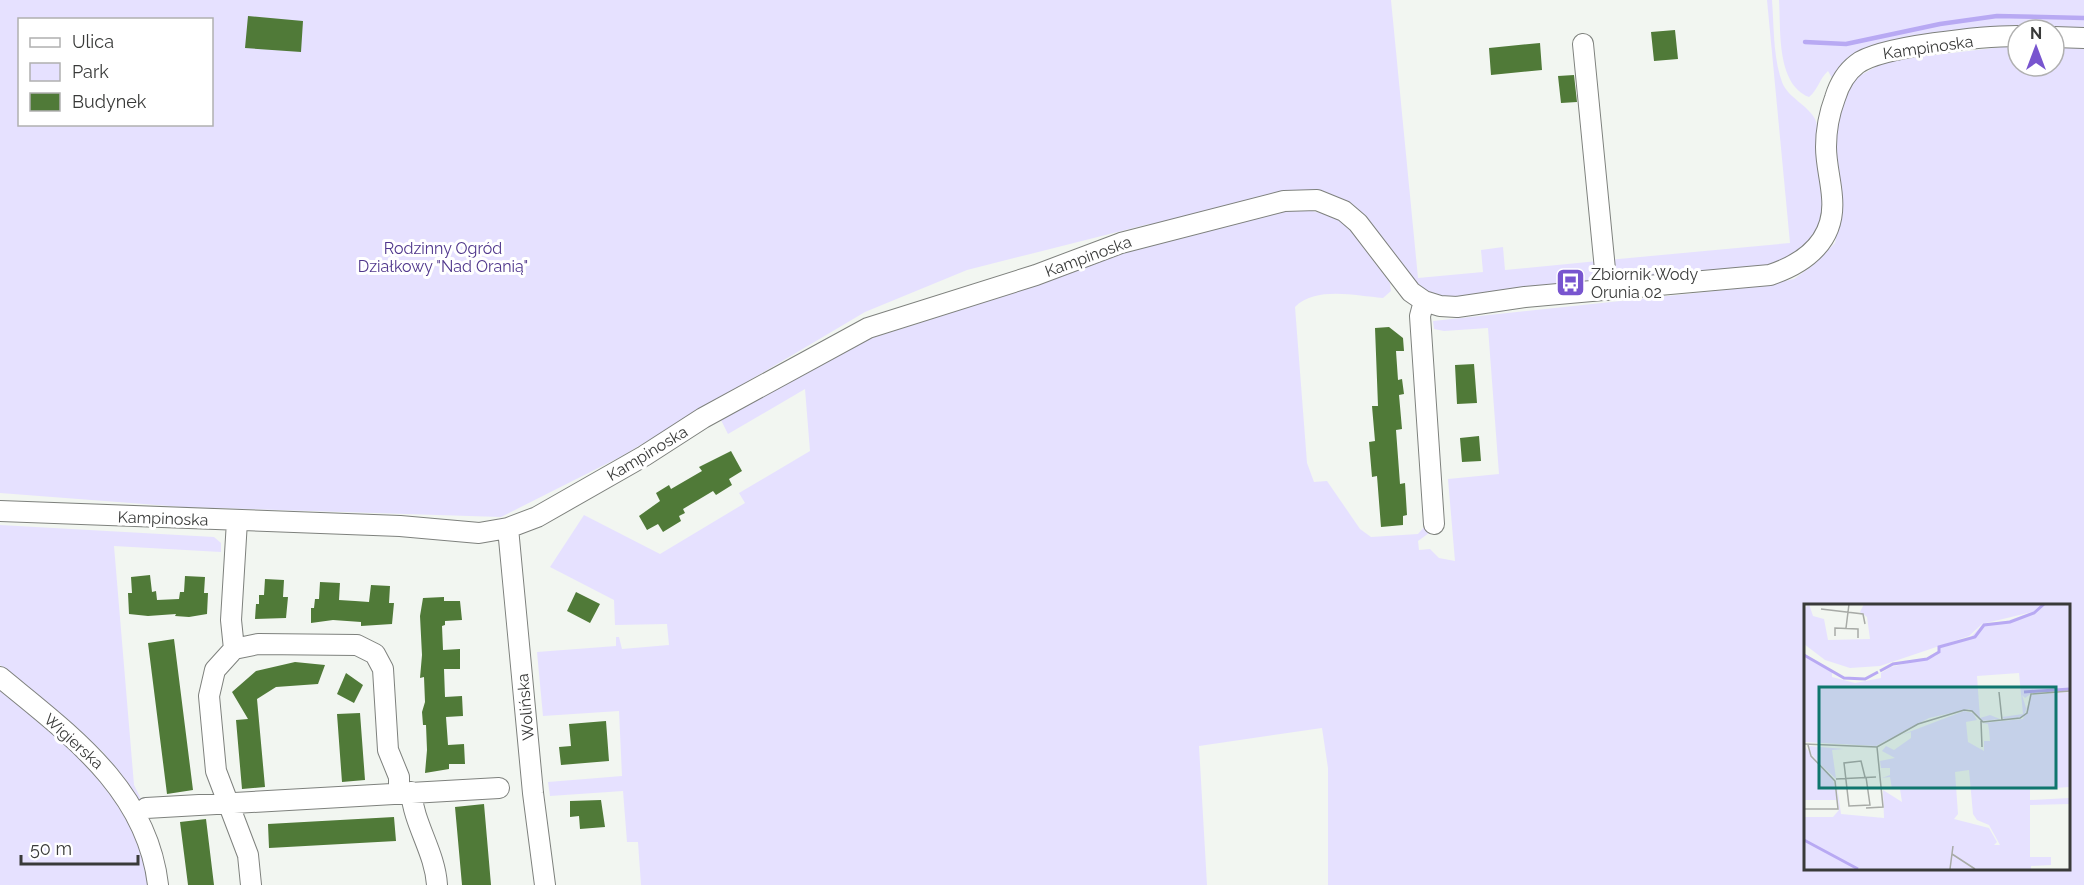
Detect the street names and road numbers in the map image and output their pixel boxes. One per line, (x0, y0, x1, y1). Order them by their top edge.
street label: Kampinoska (1882, 32, 1974, 63)
street label: Kampinoska (1042, 232, 1134, 281)
street label: Kampinoska (603, 422, 691, 485)
street label: Kampinoska (117, 507, 209, 530)
street label: Wolińska (513, 673, 538, 741)
street label: Wigierska (40, 710, 107, 773)

